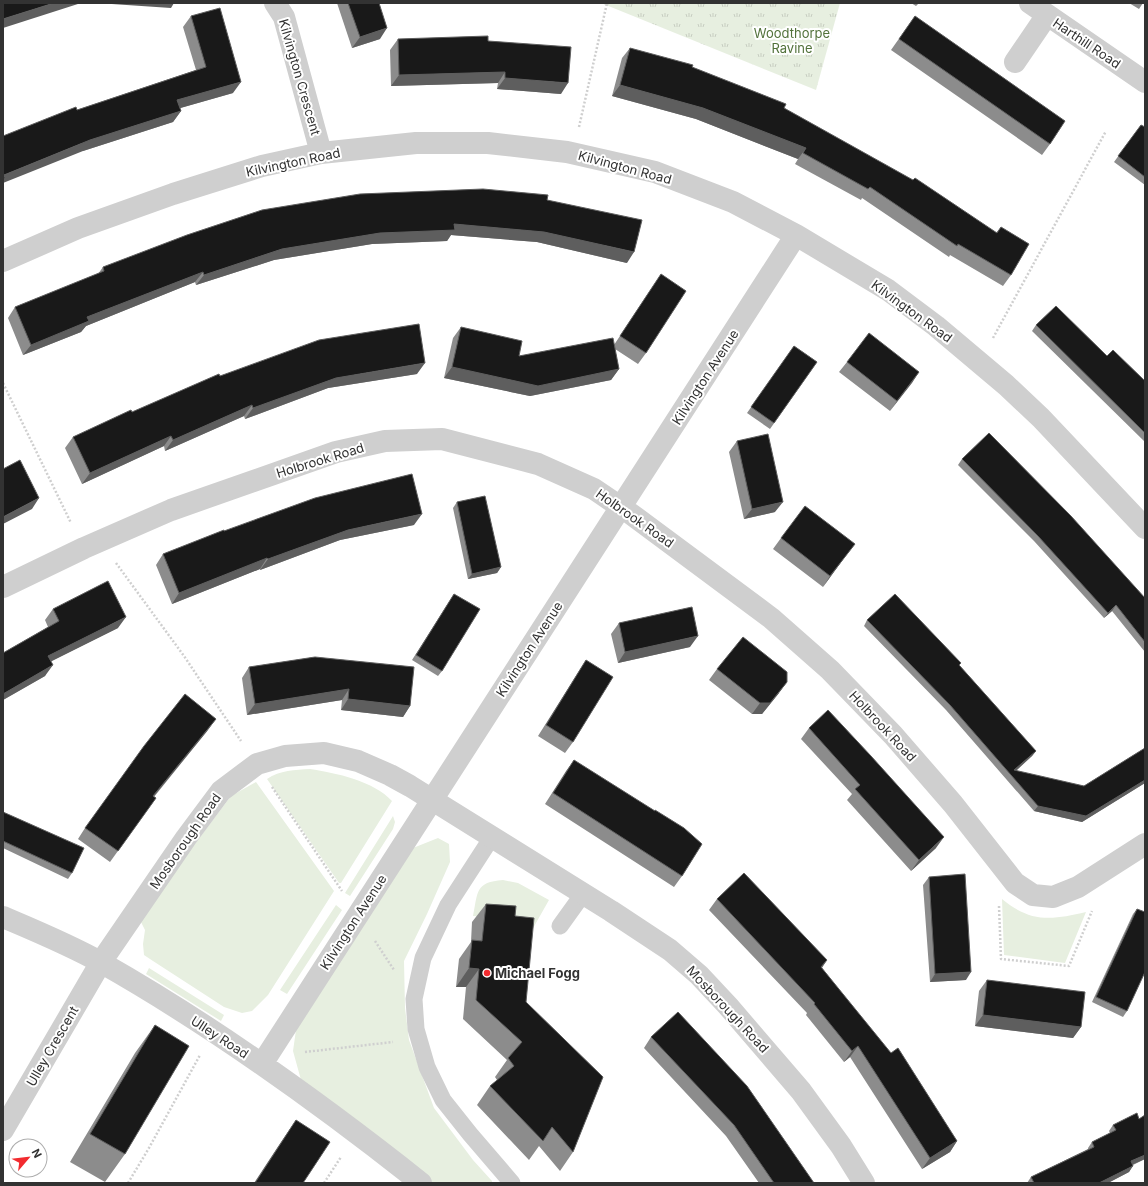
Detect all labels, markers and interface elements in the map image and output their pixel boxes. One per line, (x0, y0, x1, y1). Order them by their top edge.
street label: Harthill Road (1050, 14, 1124, 72)
street label: Kilvington Crescent (276, 17, 324, 137)
park label: Woodthorpe Ravine (754, 25, 830, 56)
street label: Kilvington Road (244, 144, 342, 180)
street label: Kilvington Road (577, 147, 673, 187)
street label: Kilvington Road (868, 276, 956, 346)
street label: Kilvington Avenue (668, 326, 742, 428)
street label: Holbrook Road (274, 439, 366, 481)
street label: Holbrook Road (593, 485, 677, 551)
street label: Kilvington Avenue (492, 598, 566, 700)
street label: Holbrook Road (846, 687, 920, 765)
street label: Mosborough Road (146, 790, 224, 892)
street label: Kilvington Avenue (316, 871, 390, 973)
street label: Mosborough Road (684, 962, 772, 1056)
place label: Michael Fogg (495, 965, 580, 981)
marker: Michael Fogg (482, 968, 492, 978)
street label: Ulley Crescent (23, 1003, 81, 1089)
street label: Ulley Road (188, 1012, 252, 1062)
north arrow (8, 1138, 48, 1178)
text: N (29, 1146, 45, 1160)

